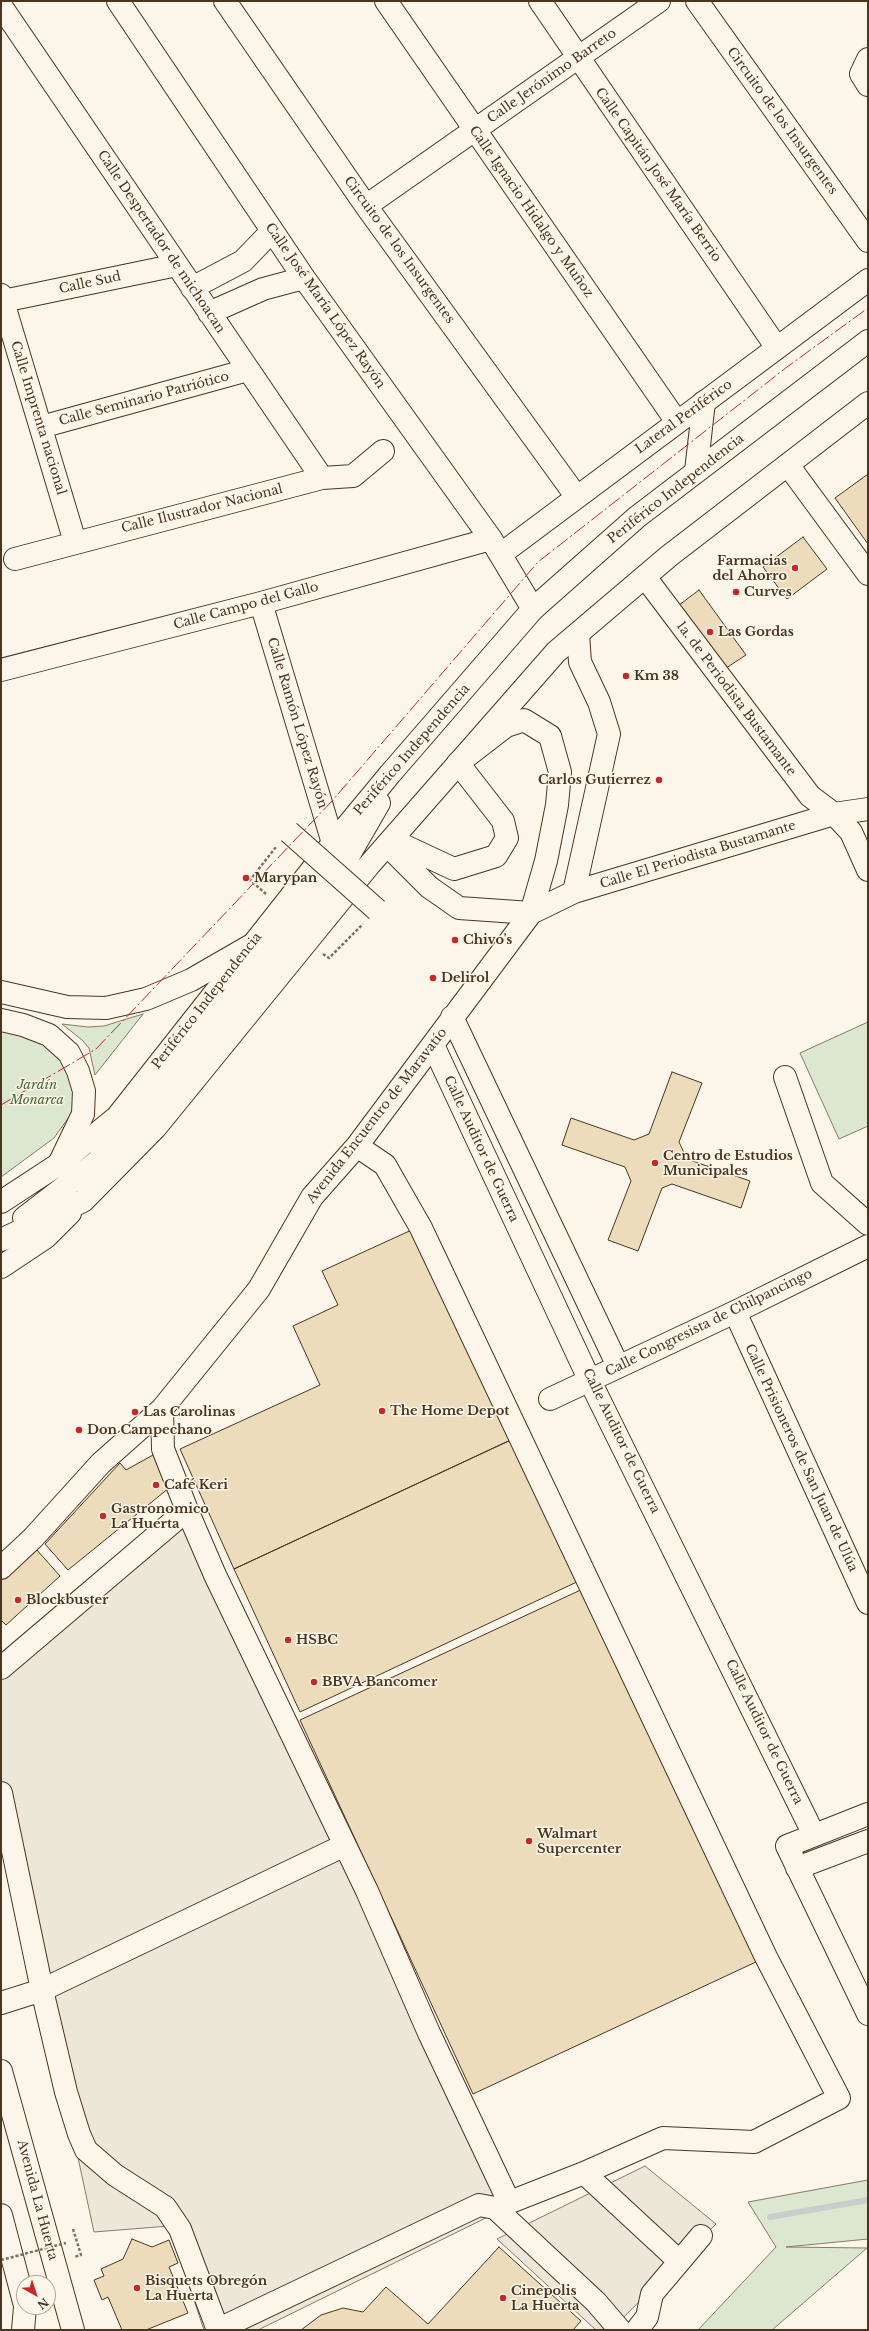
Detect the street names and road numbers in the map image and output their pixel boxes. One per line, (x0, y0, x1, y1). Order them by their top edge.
street label: Calle Jerónimo Barreto (484, 25, 620, 127)
street label: Circuito de los Insurgentes (723, 44, 841, 198)
street label: Calle Capitán José María Berrio (592, 85, 724, 265)
street label: Calle Ignacio Hidalgo y Muñoz (466, 123, 596, 301)
street label: Calle Despertador de michoacan (94, 148, 228, 336)
street label: Circuito de los Insurgentes (340, 173, 458, 327)
street label: Calle José María López Rayón (262, 220, 388, 392)
street label: Calle Sud (58, 269, 122, 297)
street label: Calle Imprenta nacional (7, 339, 69, 497)
street label: Calle Seminario Patriótico (57, 369, 231, 429)
street label: Lateral Periférico (633, 377, 735, 457)
street label: Periférico Independencia (605, 431, 747, 547)
street label: Calle Ilustrador Nacional (120, 481, 284, 537)
street label: Calle Campo del Gallo (172, 579, 320, 633)
street label: 1a. de Periodista Bustamante (673, 619, 799, 779)
street label: Calle Ramón López Rayón (264, 636, 330, 810)
street label: Periférico Independencia (351, 681, 473, 819)
street label: Calle El Periodista Bustamante (598, 818, 798, 892)
street label: Periférico Independencia (149, 930, 265, 1072)
street label: Avenida Encuentro de Maravatío (304, 1025, 450, 1207)
street label: Calle Auditor de Guerra (440, 1073, 522, 1225)
street label: Calle Congresista de Chilpancingo (603, 1266, 815, 1380)
street label: Calle Prisioneros de San Juan de Ulúa (741, 1342, 861, 1574)
street label: Calle Auditor de Guerra (579, 1366, 663, 1516)
street label: Calle Auditor de Guerra (722, 1657, 806, 1807)
street label: Avenida La Huerta (13, 2138, 61, 2262)

